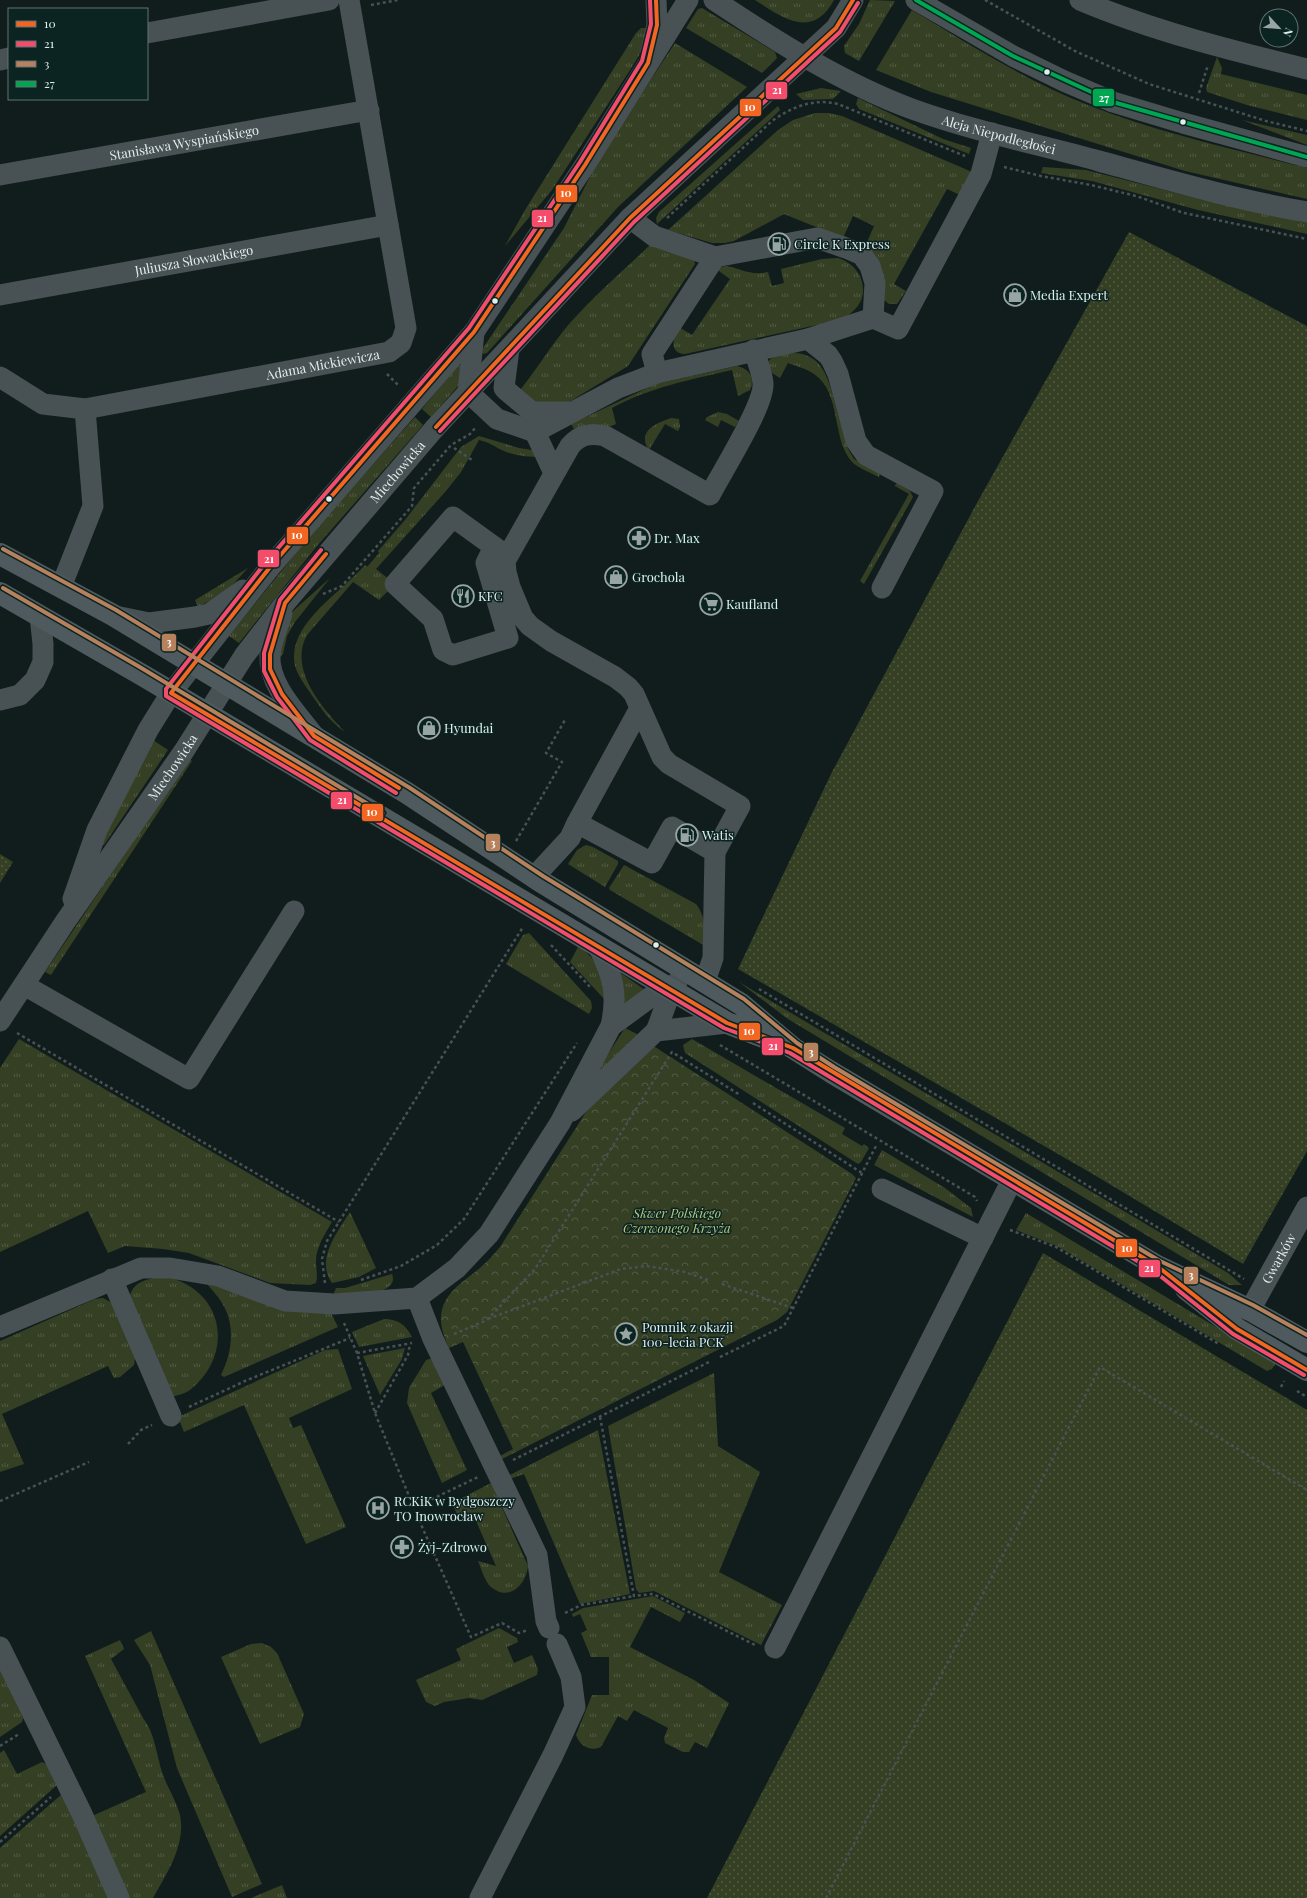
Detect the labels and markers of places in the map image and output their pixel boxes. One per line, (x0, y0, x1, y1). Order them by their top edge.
unlabelled marker (1042, 67, 1052, 77)
unlabelled marker (1178, 117, 1188, 127)
fuel station icon: Circle K Express (766, 231, 792, 257)
place label: Circle K Express (794, 235, 890, 252)
shop icon: Media Expert (1002, 282, 1028, 308)
place label: Media Expert (1030, 286, 1108, 303)
unlabelled marker (490, 296, 500, 306)
unlabelled marker (324, 494, 334, 504)
pharmacy icon: Dr. Max (626, 525, 652, 551)
place label: Dr. Max (654, 529, 700, 546)
shop icon: Grochola (603, 564, 629, 590)
place label: Grochola (632, 568, 685, 585)
restaurant icon: KFC (450, 583, 476, 609)
place label: KFC (478, 587, 503, 604)
supermarket icon: Kaufland (698, 591, 724, 617)
place label: Kaufland (726, 595, 779, 612)
shop icon: Hyundai (416, 715, 442, 741)
place label: Hyundai (444, 719, 494, 736)
fuel station icon: Watis (674, 822, 700, 848)
place label: Watis (701, 826, 734, 843)
unlabelled marker (651, 940, 661, 950)
place label: Pomnik z okazji 100-lecia PCK (642, 1318, 734, 1350)
place icon: Pomnik z okazji 100-lecia PCK (613, 1321, 639, 1347)
place label: RCKiK w Bydgoszczy TO Inowrocław (394, 1492, 515, 1524)
hospital icon: RCKiK w Bydgoszczy TO Inowrocław (365, 1495, 391, 1521)
pharmacy icon: Żyj-Zdrowo (389, 1534, 415, 1560)
place label: Żyj-Zdrowo (418, 1538, 487, 1555)

